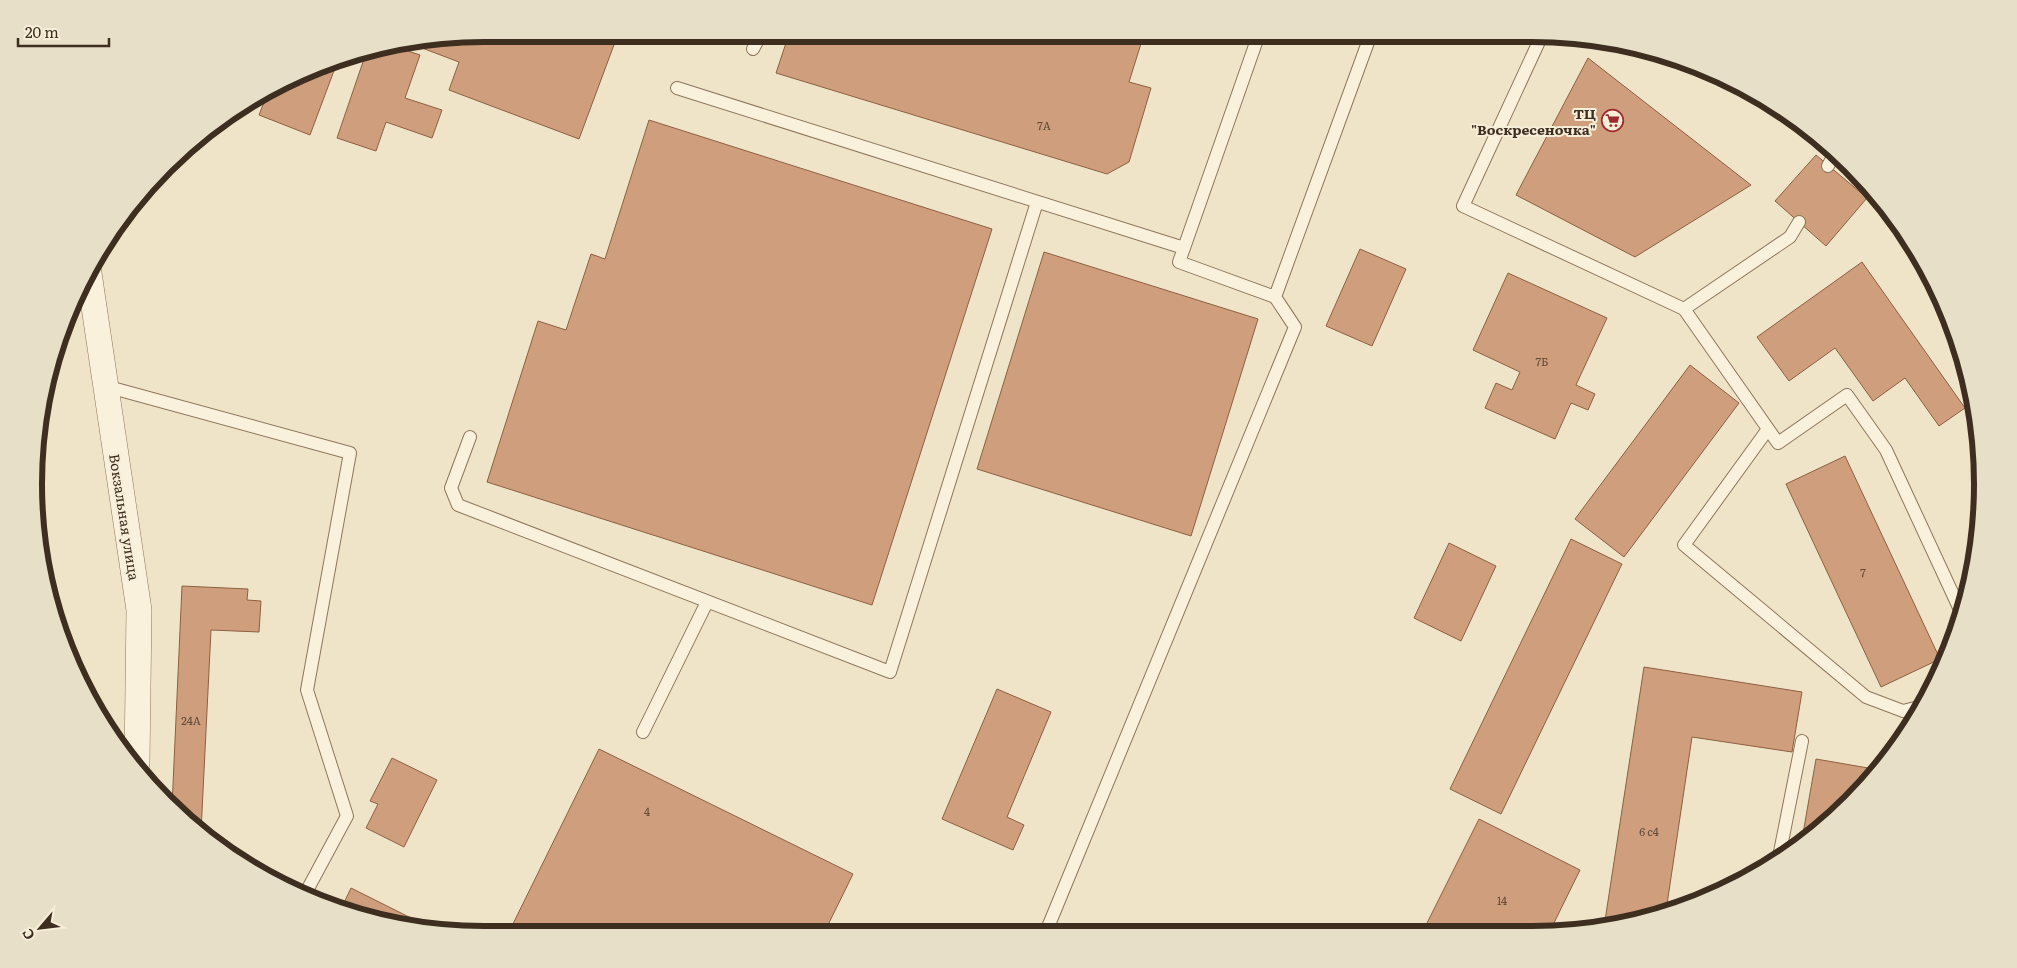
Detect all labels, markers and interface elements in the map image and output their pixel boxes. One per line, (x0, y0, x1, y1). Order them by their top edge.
scale bar (18, 15, 109, 47)
text: 20 m (25, 20, 59, 43)
place label: ТЦ "Воскресеночка" (1471, 103, 1596, 139)
supermarket icon: ТЦ "Воскресеночка" (1600, 109, 1624, 133)
house number: 7А (1037, 117, 1051, 133)
house number: 7Б (1536, 353, 1548, 369)
street label: Вокзальная улица (105, 452, 145, 582)
house number: 7 (1860, 564, 1866, 580)
house number: 24А (181, 712, 201, 728)
house number: 4 (644, 803, 650, 819)
house number: 6 с4 (1639, 823, 1659, 839)
house number: 14 (1497, 892, 1507, 908)
north arrow (15, 903, 65, 953)
text: С (16, 925, 39, 944)

